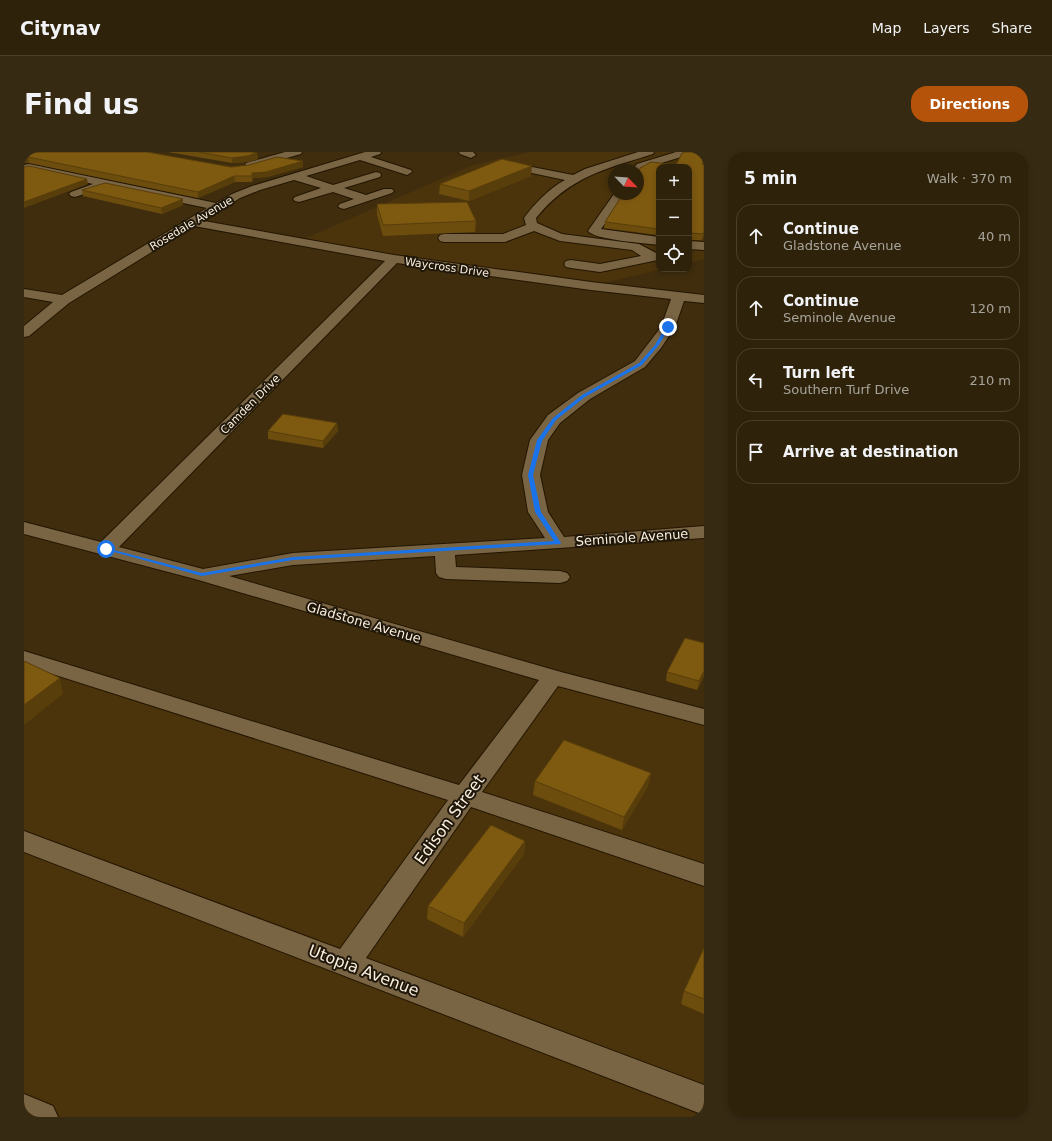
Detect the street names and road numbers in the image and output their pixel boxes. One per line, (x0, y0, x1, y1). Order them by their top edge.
street label: Rosedale Avenue (147, 193, 235, 253)
street label: Waycross Drive (404, 255, 490, 280)
street label: Camden Drive (218, 372, 283, 437)
street label: Seminole Avenue (575, 526, 689, 549)
street label: Gladstone Avenue (305, 599, 423, 646)
street label: Edison Street (410, 771, 488, 868)
street label: Utopia Avenue (306, 941, 422, 1000)

